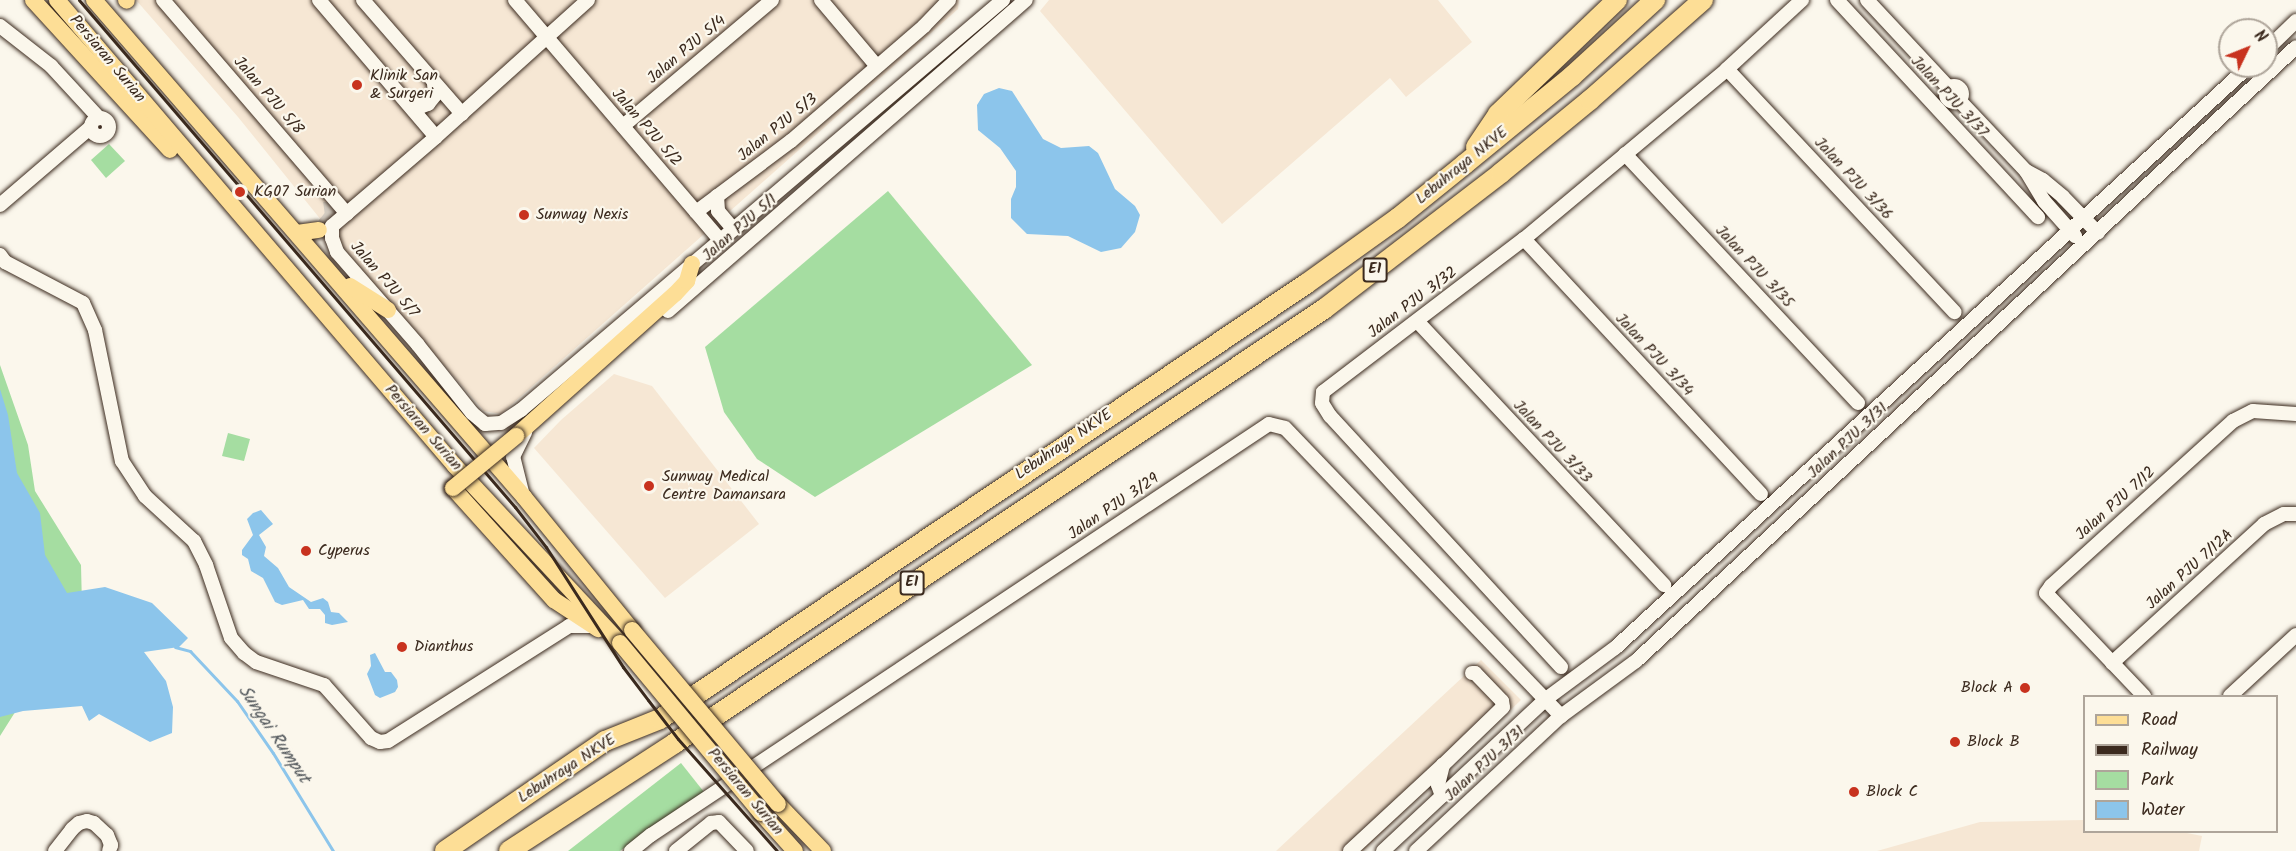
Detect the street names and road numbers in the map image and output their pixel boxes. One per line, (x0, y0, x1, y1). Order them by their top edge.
street label: Persiaran Surian (65, 11, 149, 107)
street label: Jalan PJU 5/4 (644, 12, 730, 88)
street label: Jalan PJU 3/37 (1906, 52, 1992, 142)
street label: Jalan PJU 5/8 (229, 53, 307, 139)
street label: Jalan PJU 5/2 (607, 85, 685, 171)
street label: Jalan PJU 5/3 (734, 90, 822, 166)
street label: Lebuhraya NKVE (1412, 123, 1512, 209)
street label: Jalan PJU 3/36 (1810, 134, 1896, 224)
street label: Jalan PJU 5/1 (699, 190, 781, 266)
street label: Jalan PJU 3/35 (1711, 222, 1797, 312)
street label: Jalan PJU 5/7 (346, 238, 422, 322)
road number: E1 (1362, 258, 1388, 282)
street label: Jalan PJU 3/32 (1365, 263, 1461, 343)
street label: Jalan PJU 3/34 (1611, 310, 1697, 400)
street label: Persiaran Surian (380, 381, 466, 475)
street label: Jalan PJU 3/33 (1509, 396, 1595, 488)
street label: Jalan PJU 3/31 (1804, 399, 1892, 483)
street label: Lebuhraya NKVE (1012, 405, 1116, 485)
street label: Jalan PJU 7/12 (2072, 463, 2160, 545)
street label: Jalan PJU 3/29 (1065, 470, 1163, 544)
street label: Jalan PJU 7/12A (2142, 526, 2238, 614)
road number: E1 (898, 571, 926, 595)
street label: Jalan PJU 3/31 (1441, 722, 1529, 806)
street label: Lebuhraya NKVE (514, 730, 620, 808)
street label: Persiaran Surian (703, 744, 787, 840)

